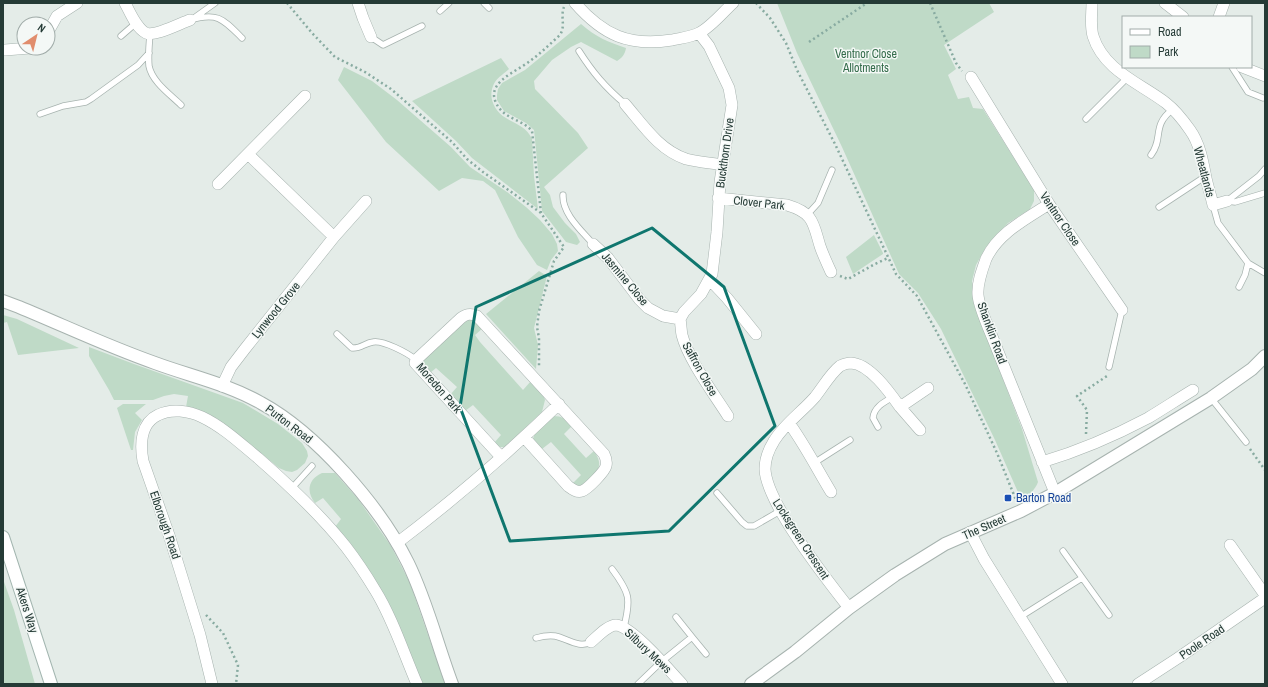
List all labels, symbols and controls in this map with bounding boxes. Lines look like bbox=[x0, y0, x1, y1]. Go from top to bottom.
north arrow bbox=[16, 16, 56, 56]
legend bbox=[1122, 16, 1252, 68]
text: N bbox=[35, 20, 48, 35]
text: Road bbox=[1158, 24, 1182, 40]
text: Park bbox=[1158, 44, 1178, 60]
park label: Ventnor Close Allotments bbox=[835, 46, 897, 76]
street label: Buckthorn Drive bbox=[712, 117, 738, 189]
street label: Wheatlands bbox=[1190, 145, 1218, 199]
street label: Ventnor Close bbox=[1036, 189, 1084, 249]
street label: Clover Park bbox=[733, 192, 785, 214]
street label: Jasmine Close bbox=[598, 249, 652, 309]
street label: Lynwood Grove bbox=[248, 278, 304, 342]
street label: Shanklin Road bbox=[973, 300, 1011, 366]
street label: Saffron Close bbox=[679, 339, 721, 399]
street label: Moredon Park bbox=[413, 359, 465, 417]
street label: Purton Road bbox=[262, 401, 316, 447]
street label: Elborough Road bbox=[146, 489, 184, 561]
place label: Barton Road bbox=[1016, 490, 1071, 506]
marker: Barton Road bbox=[1003, 493, 1013, 503]
street label: Locksgreen Crescent bbox=[769, 496, 833, 583]
street label: The Street bbox=[960, 510, 1008, 544]
street label: Akers Way bbox=[12, 584, 42, 635]
street label: Poole Road bbox=[1176, 621, 1228, 663]
street label: Silbury Mews bbox=[621, 625, 675, 677]

